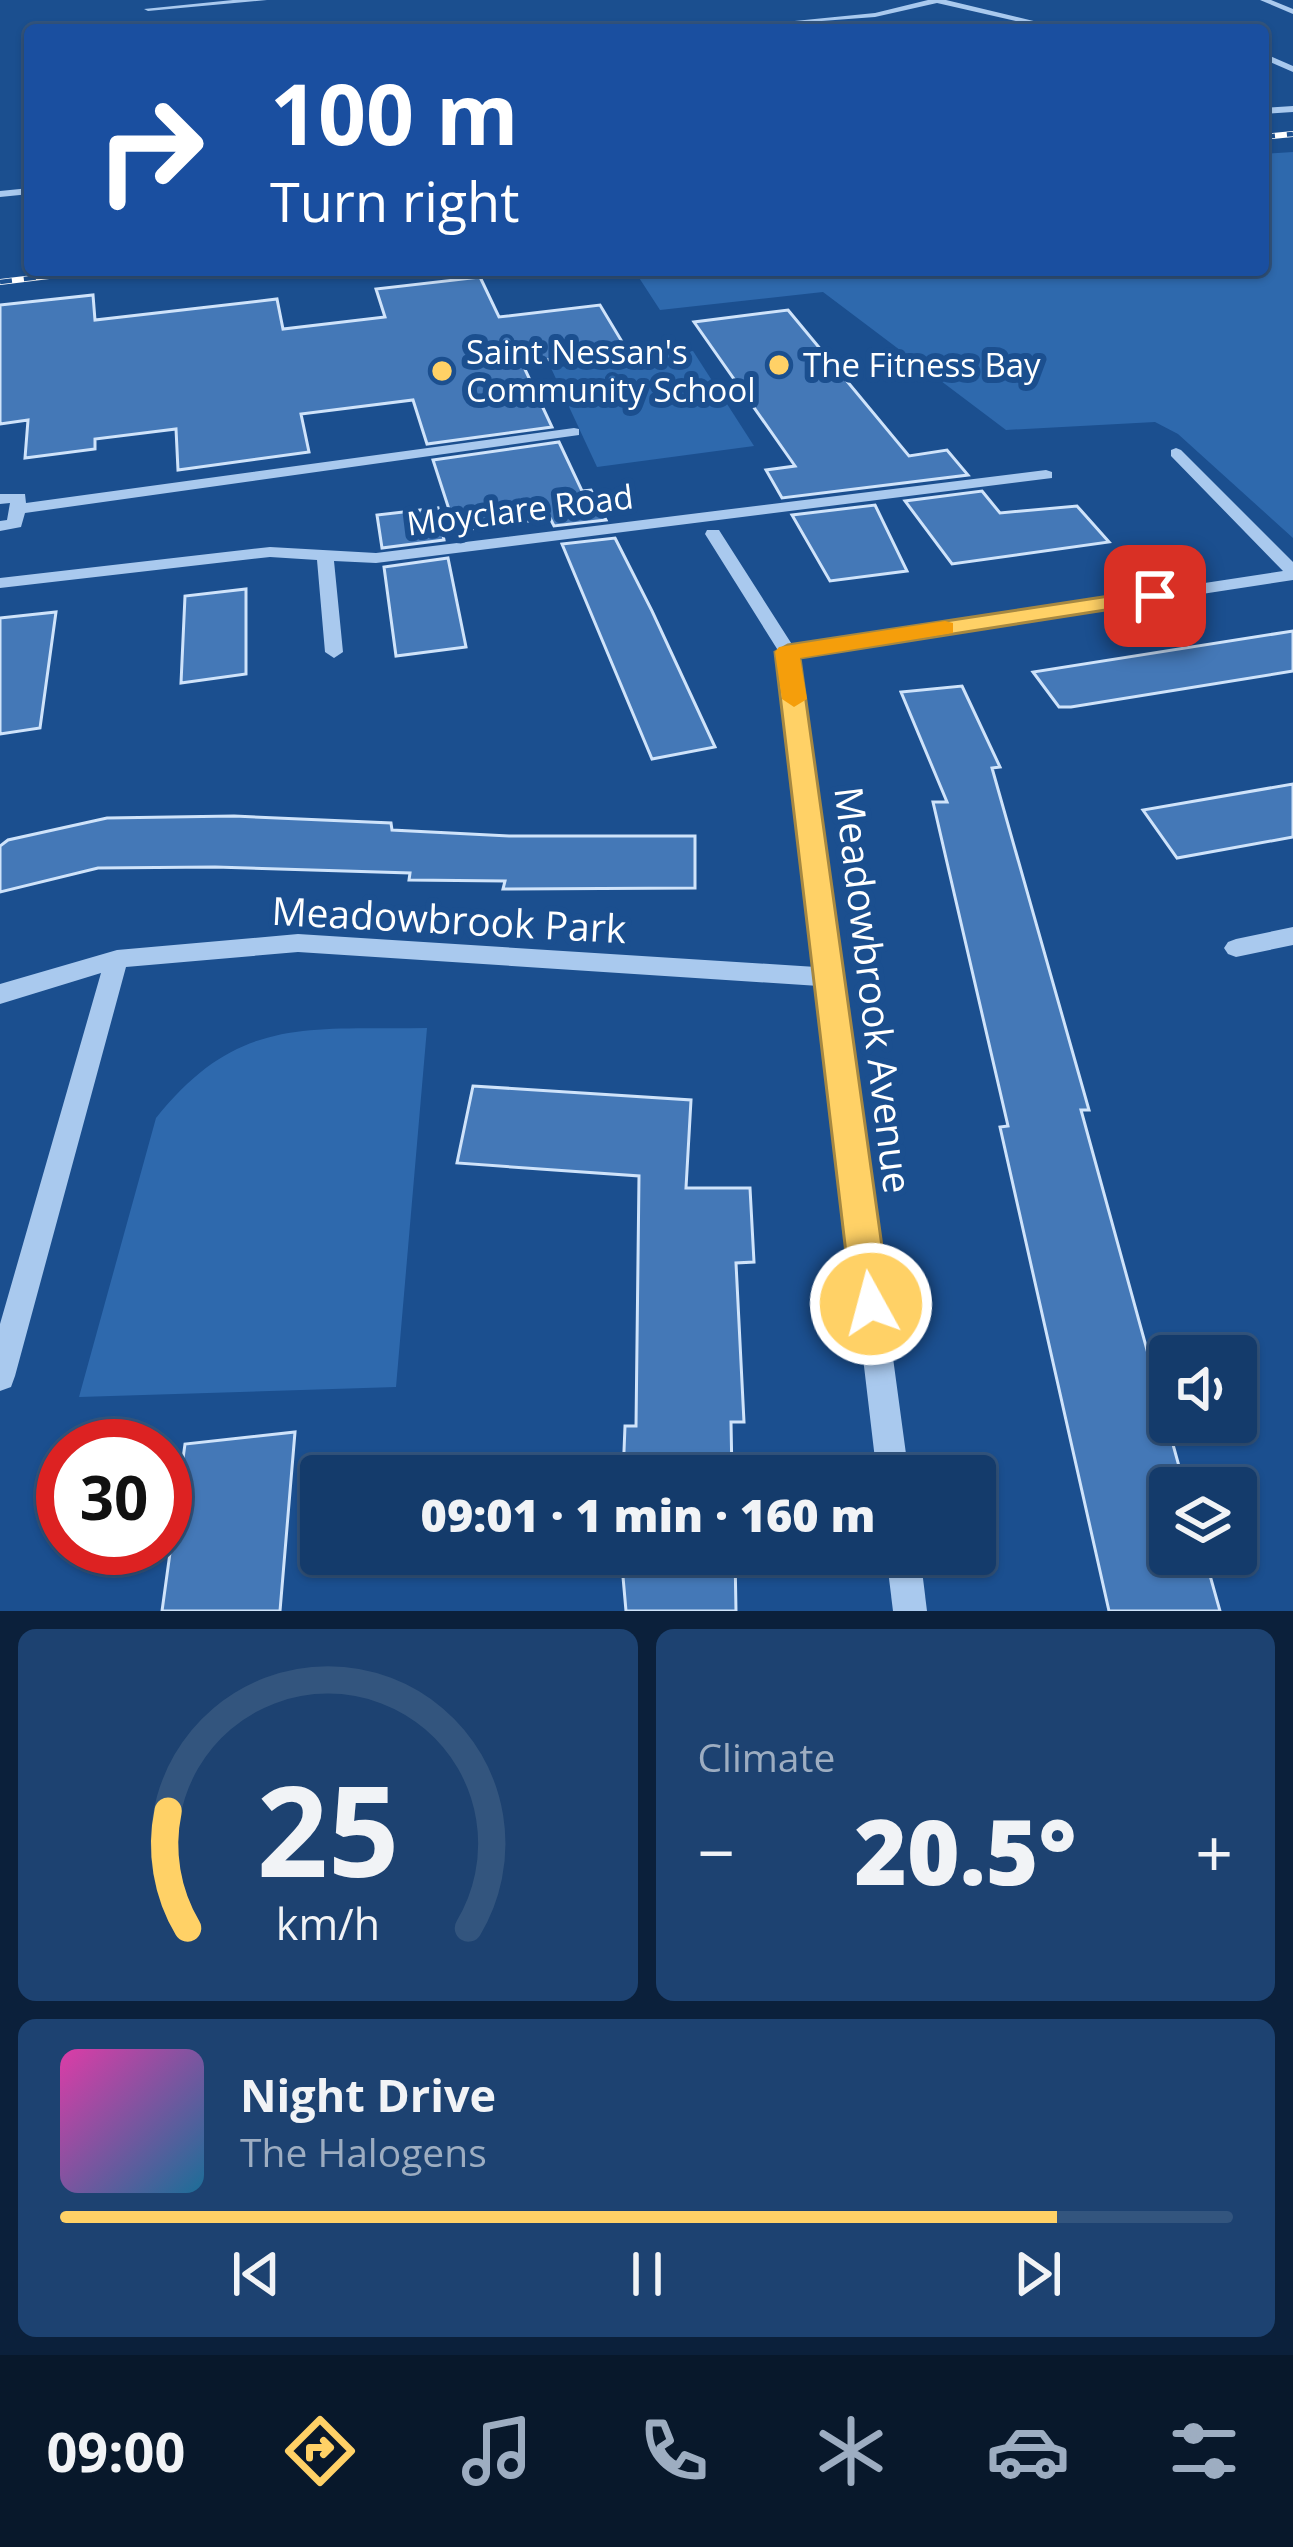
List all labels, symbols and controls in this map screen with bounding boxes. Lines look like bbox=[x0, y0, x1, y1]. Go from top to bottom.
text: 100 m bbox=[270, 55, 518, 170]
icon: right bbox=[72, 72, 228, 228]
text: Turn right bbox=[270, 164, 519, 238]
place label: Saint Nessan's Community School bbox=[466, 329, 756, 412]
place label: The Fitness Bay bbox=[803, 342, 1041, 387]
marker: The Fitness Bay bbox=[766, 352, 792, 378]
marker: Saint Nessan's Community School bbox=[429, 358, 455, 384]
street label: Moyclare Road bbox=[404, 473, 636, 546]
pin bbox=[1104, 545, 1206, 647]
icon: arrive bbox=[1122, 563, 1188, 629]
street label: Meadowbrook Avenue bbox=[823, 783, 926, 1196]
street label: Meadowbrook Park bbox=[270, 883, 628, 954]
position arrow bbox=[808, 1241, 934, 1367]
map controls bbox=[1149, 1335, 1257, 1575]
button: sound bbox=[1149, 1335, 1257, 1443]
speed limit sign: 30 bbox=[36, 1419, 192, 1575]
button: layers bbox=[1149, 1467, 1257, 1575]
text: 09:01 · 1 min · 160 m bbox=[421, 1484, 875, 1545]
text: Climate bbox=[698, 1730, 835, 1783]
text: 25 bbox=[256, 1744, 399, 1914]
text: 20.5° bbox=[854, 1789, 1076, 1911]
text: − bbox=[698, 1806, 735, 1896]
text: + bbox=[1195, 1806, 1233, 1896]
text: km/h bbox=[276, 1894, 380, 1953]
text: Night Drive bbox=[240, 2064, 496, 2125]
text: The Halogens bbox=[240, 2125, 487, 2178]
icon: previous bbox=[223, 2241, 289, 2307]
icon: pause bbox=[614, 2241, 680, 2307]
icon: next bbox=[1005, 2241, 1071, 2307]
icon: directions bbox=[278, 2409, 362, 2493]
icon: music bbox=[455, 2409, 539, 2493]
icon: phone bbox=[632, 2409, 716, 2493]
icon: climate bbox=[809, 2409, 893, 2493]
icon: car bbox=[986, 2409, 1070, 2493]
icon: filters bbox=[1162, 2409, 1246, 2493]
text: 09:00 bbox=[46, 2414, 185, 2488]

